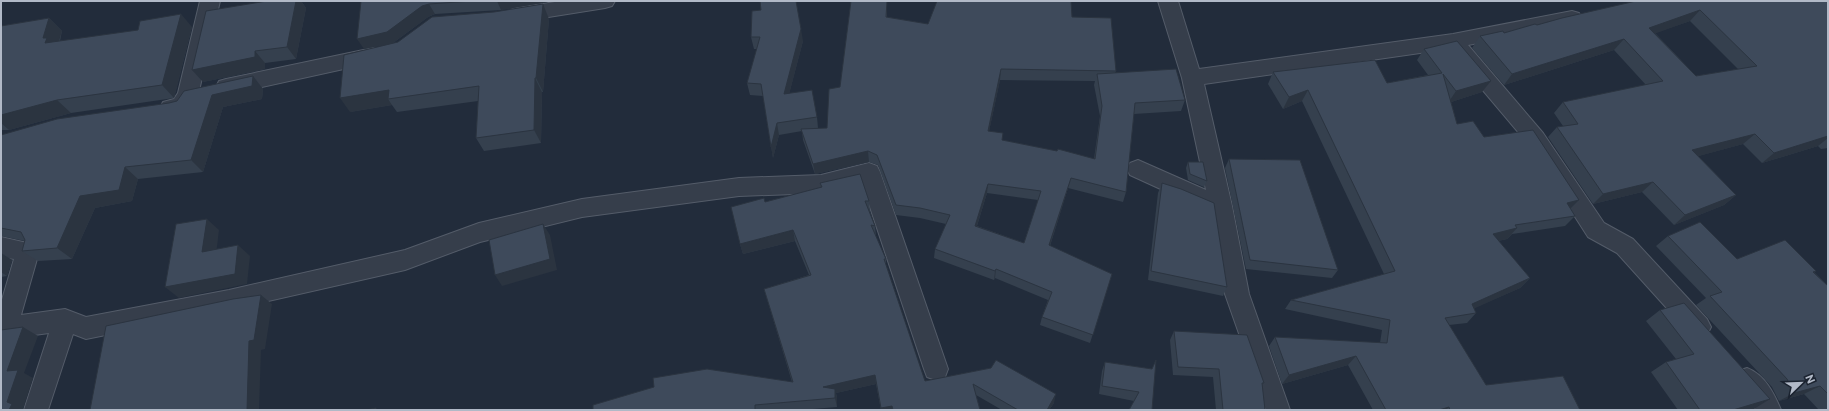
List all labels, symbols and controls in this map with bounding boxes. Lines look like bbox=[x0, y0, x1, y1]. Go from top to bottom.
north arrow bbox=[1781, 363, 1821, 403]
text: N bbox=[1803, 373, 1818, 385]

